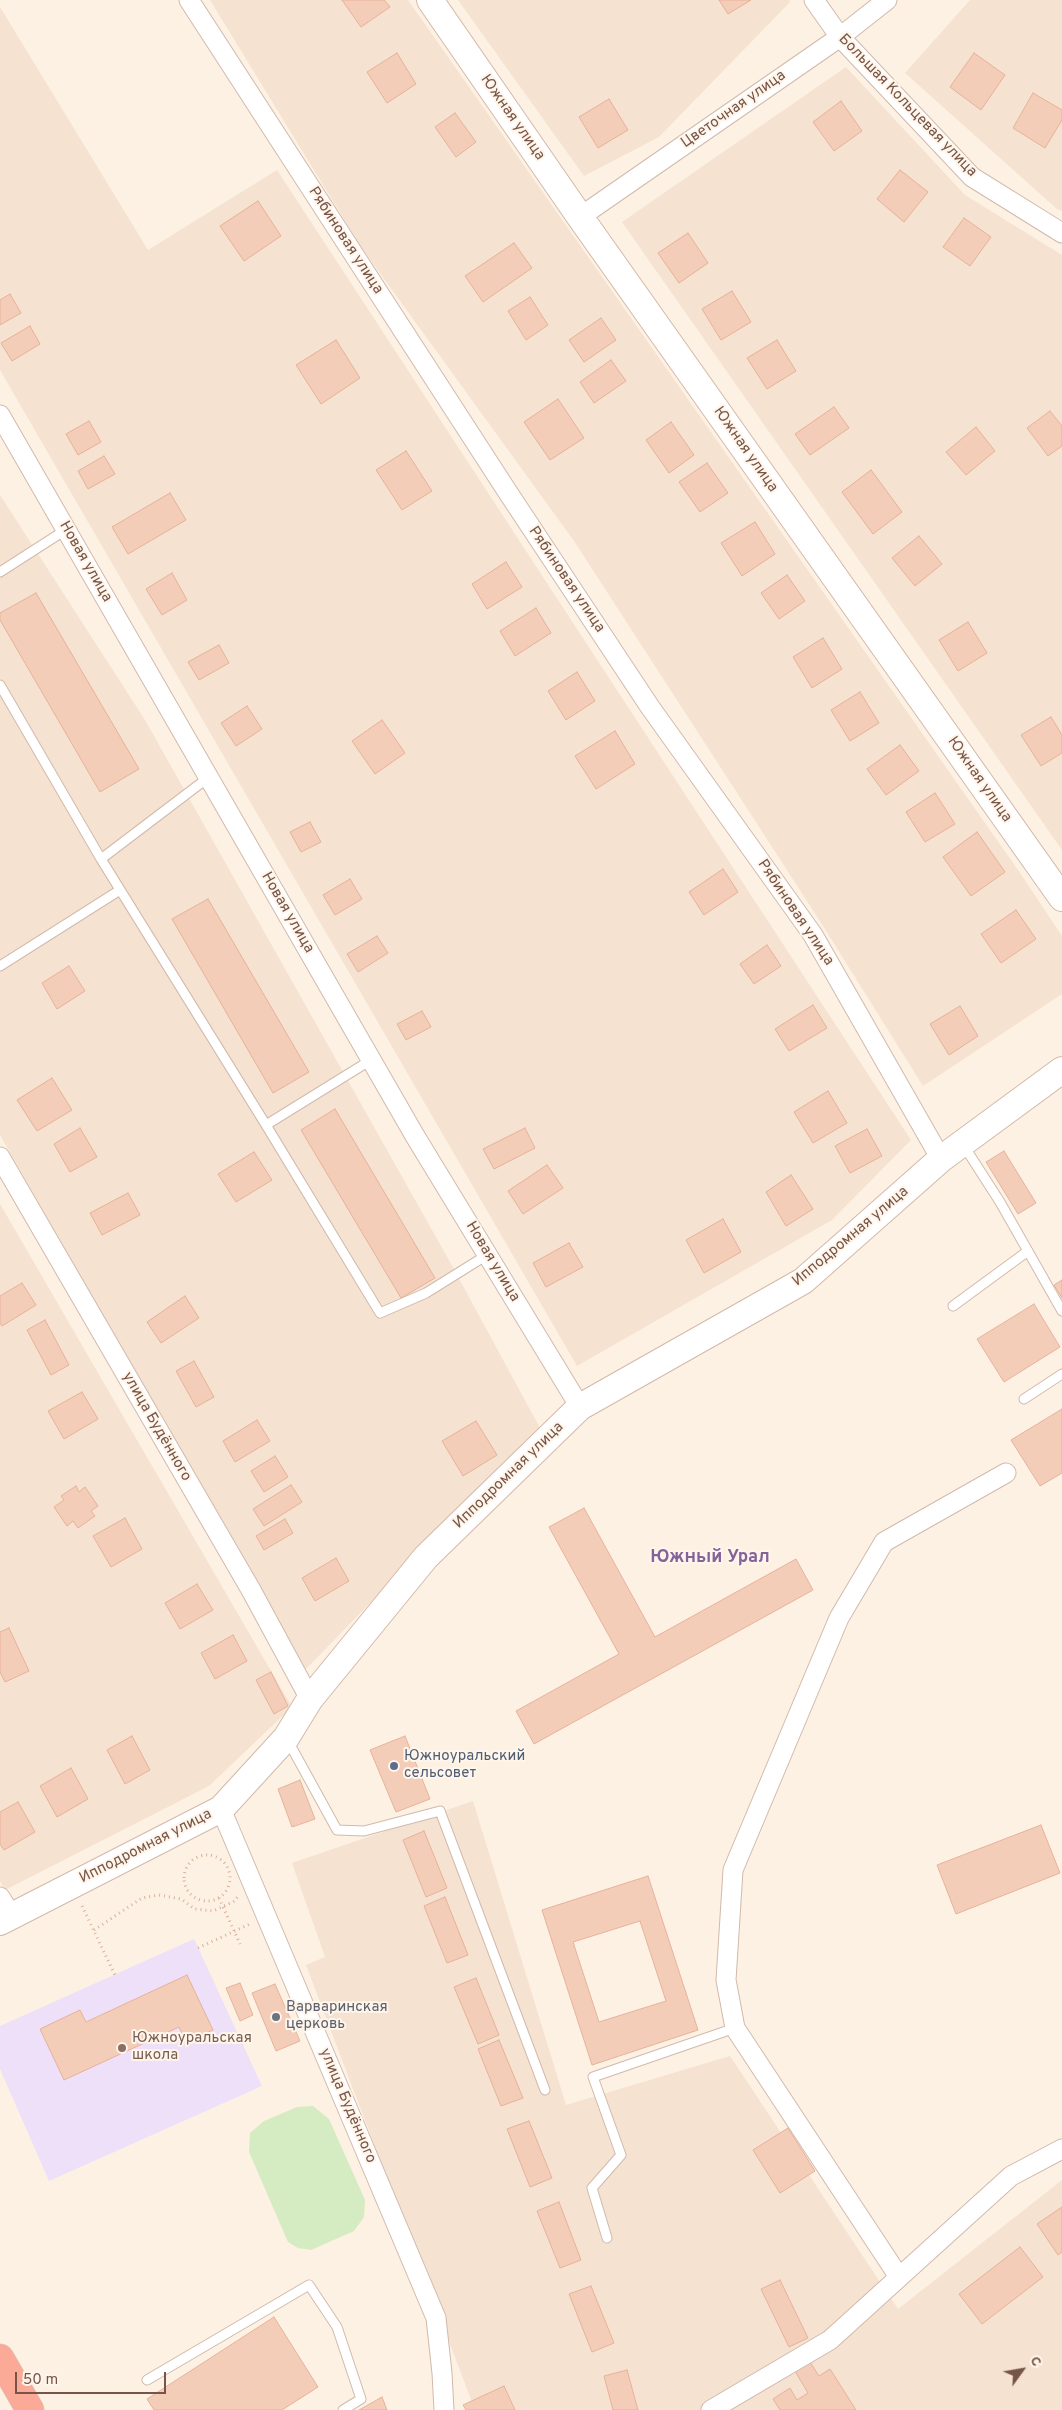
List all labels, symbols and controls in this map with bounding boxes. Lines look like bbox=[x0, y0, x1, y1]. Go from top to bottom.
street label: Большая Кольцевая улица bbox=[834, 31, 980, 181]
street label: Цветочная улица bbox=[678, 67, 790, 153]
street label: Южная улица bbox=[476, 72, 548, 164]
street label: Рябиновая улица bbox=[304, 184, 386, 298]
street label: Южная улица bbox=[709, 404, 781, 496]
street label: Новая улица bbox=[55, 518, 115, 606]
street label: Рябиновая улица bbox=[524, 524, 608, 636]
street label: Южная улица bbox=[943, 734, 1015, 826]
street label: Рябиновая улица bbox=[753, 857, 837, 969]
street label: Новая улица bbox=[257, 869, 317, 957]
street label: Ипподромная улица bbox=[789, 1183, 913, 1291]
street label: Новая улица bbox=[461, 1219, 523, 1305]
street label: улица Будённого bbox=[117, 1369, 195, 1485]
street label: Ипподромная улица bbox=[450, 1419, 568, 1533]
district label: Южный Урал bbox=[650, 1547, 770, 1569]
place label: Южноуральский сельсовет bbox=[404, 1748, 525, 1783]
marker: Южноуральский сельсовет bbox=[388, 1760, 400, 1772]
street label: Ипподромная улица bbox=[77, 1806, 215, 1888]
place label: Варваринская церковь bbox=[286, 1999, 388, 2034]
marker: Варваринская церковь bbox=[270, 2011, 282, 2023]
place label: Южноуральская школа bbox=[132, 2030, 252, 2065]
marker: Южноуральская школа bbox=[116, 2042, 128, 2054]
street label: улица Будённого bbox=[315, 2046, 379, 2166]
north arrow bbox=[997, 2345, 1047, 2395]
text: С bbox=[1026, 2353, 1045, 2370]
scale bar bbox=[18, 2362, 169, 2394]
text: 50 m bbox=[23, 2371, 58, 2390]

